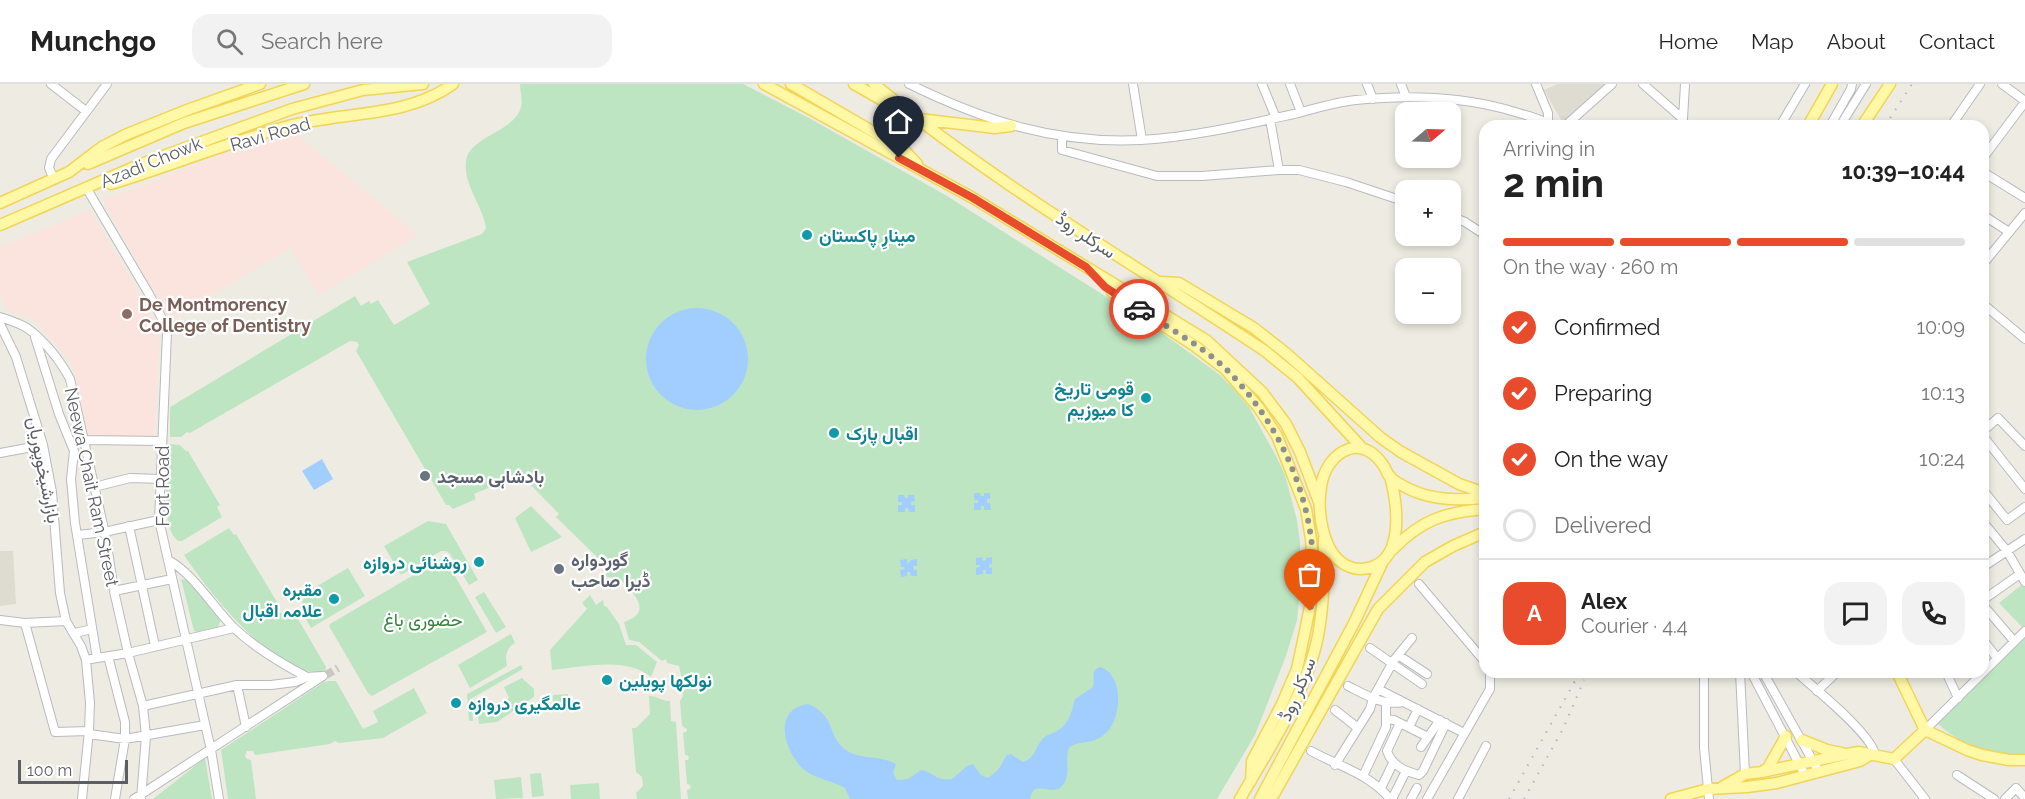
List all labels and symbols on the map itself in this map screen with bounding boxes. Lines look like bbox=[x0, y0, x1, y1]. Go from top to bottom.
pin bbox=[873, 96, 924, 158]
north arrow bbox=[1395, 102, 1461, 168]
street label: Ravi Road bbox=[227, 113, 313, 155]
street label: Azadi Chowk bbox=[97, 132, 205, 192]
street label: سرکلر روڈ bbox=[1052, 207, 1120, 263]
place label: مینارِ پاکستان bbox=[819, 225, 916, 250]
marker: مینارِ پاکستان bbox=[800, 228, 814, 242]
courier bbox=[1109, 279, 1169, 339]
place label: De Montmorency College of Dentistry bbox=[139, 294, 311, 336]
marker: De Montmorency College of Dentistry bbox=[120, 307, 134, 321]
place label: قومی تاریخ کا میوزیم bbox=[1054, 378, 1134, 422]
street label: Neewa Chait Ram Street bbox=[61, 385, 123, 589]
marker: قومی تاریخ کا میوزیم bbox=[1139, 391, 1153, 405]
street label: بازارشیخوپوریاں bbox=[21, 415, 65, 525]
place label: اقبال پارک bbox=[846, 423, 918, 446]
marker: اقبال پارک bbox=[827, 426, 841, 440]
street label: Fort Road bbox=[152, 446, 173, 526]
place label: بادشاہی مسجد bbox=[437, 466, 544, 489]
marker: بادشاہی مسجد bbox=[418, 469, 432, 483]
place label: گوردوارہ ڈیرا صاحب bbox=[571, 549, 651, 592]
pin bbox=[1284, 549, 1335, 611]
place label: روشنائی دروازہ bbox=[363, 552, 467, 574]
marker: روشنائی دروازہ bbox=[472, 555, 486, 569]
marker: گوردوارہ ڈیرا صاحب bbox=[552, 562, 566, 576]
place label: مقبرہ علامہ اقبال bbox=[242, 579, 322, 622]
marker: مقبرہ علامہ اقبال bbox=[327, 592, 341, 606]
park label: حضوری باغ bbox=[383, 609, 463, 632]
street label: سرکلر روڈ bbox=[1274, 654, 1321, 724]
place label: نولکھا پویلین bbox=[619, 670, 712, 693]
marker: نولکھا پویلین bbox=[600, 673, 614, 687]
place label: عالمگیری دروازہ bbox=[468, 693, 581, 715]
marker: عالمگیری دروازہ bbox=[449, 696, 463, 710]
scale bar bbox=[18, 757, 128, 784]

